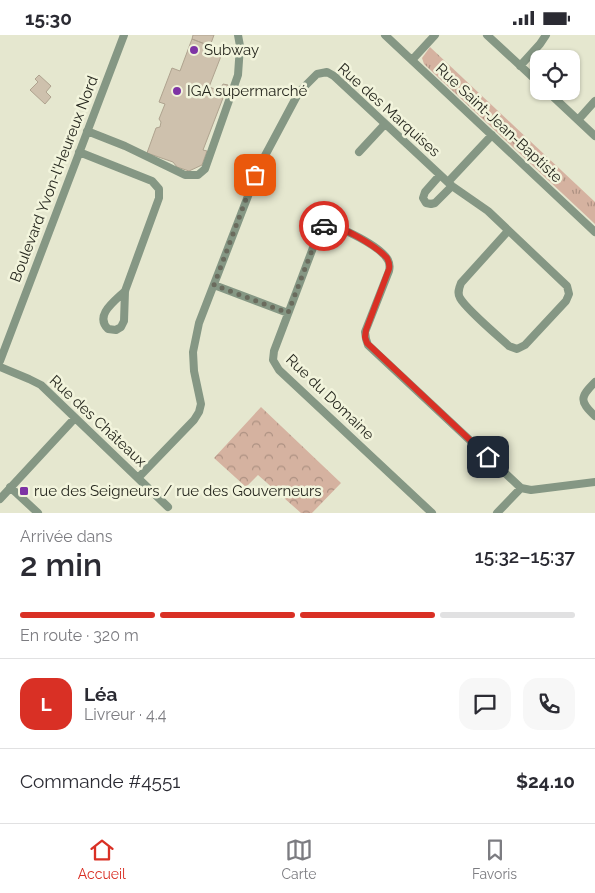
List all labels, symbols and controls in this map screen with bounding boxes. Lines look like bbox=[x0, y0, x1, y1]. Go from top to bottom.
text: 15:30 bbox=[25, 7, 72, 29]
place label: Subway bbox=[204, 41, 259, 59]
marker: Subway bbox=[188, 44, 200, 56]
map controls bbox=[530, 50, 580, 100]
button: locate bbox=[530, 50, 580, 100]
street label: Rue des Marquises bbox=[334, 59, 444, 161]
street label: Rue Saint-Jean-Baptiste bbox=[432, 60, 566, 187]
street label: Boulevard Yvon-l'Heureux Nord bbox=[6, 73, 102, 285]
place label: IGA supermarché bbox=[187, 82, 307, 100]
marker: IGA supermarché bbox=[171, 85, 183, 97]
pin bbox=[234, 154, 276, 196]
icon: bag bbox=[241, 161, 269, 189]
courier bbox=[299, 201, 349, 251]
icon: car bbox=[310, 212, 338, 240]
street label: Rue du Domaine bbox=[282, 350, 378, 444]
street label: Rue des Châteaux bbox=[46, 371, 151, 471]
pin bbox=[467, 436, 509, 478]
icon: home bbox=[474, 443, 502, 471]
place label: rue des Seigneurs / rue des Gouverneurs bbox=[34, 482, 322, 500]
marker: rue des Seigneurs / rue des Gouverneurs bbox=[18, 485, 30, 497]
text: Arrivée dans bbox=[20, 527, 112, 546]
text: 15:32–15:37 bbox=[475, 545, 575, 567]
text: 2 min bbox=[20, 546, 102, 583]
text: En route · 320 m bbox=[20, 626, 139, 645]
button: chat bbox=[459, 678, 511, 730]
button: phone bbox=[523, 678, 575, 730]
text: Léa bbox=[84, 683, 117, 705]
text: L bbox=[40, 693, 52, 715]
text: Livreur · 4.4 bbox=[84, 705, 167, 724]
text: Commande #4551 bbox=[20, 770, 180, 792]
text: $24.10 bbox=[516, 770, 575, 792]
tab: Accueil bbox=[78, 836, 126, 882]
tab: Carte bbox=[281, 836, 316, 882]
tab: Favoris bbox=[472, 836, 517, 882]

